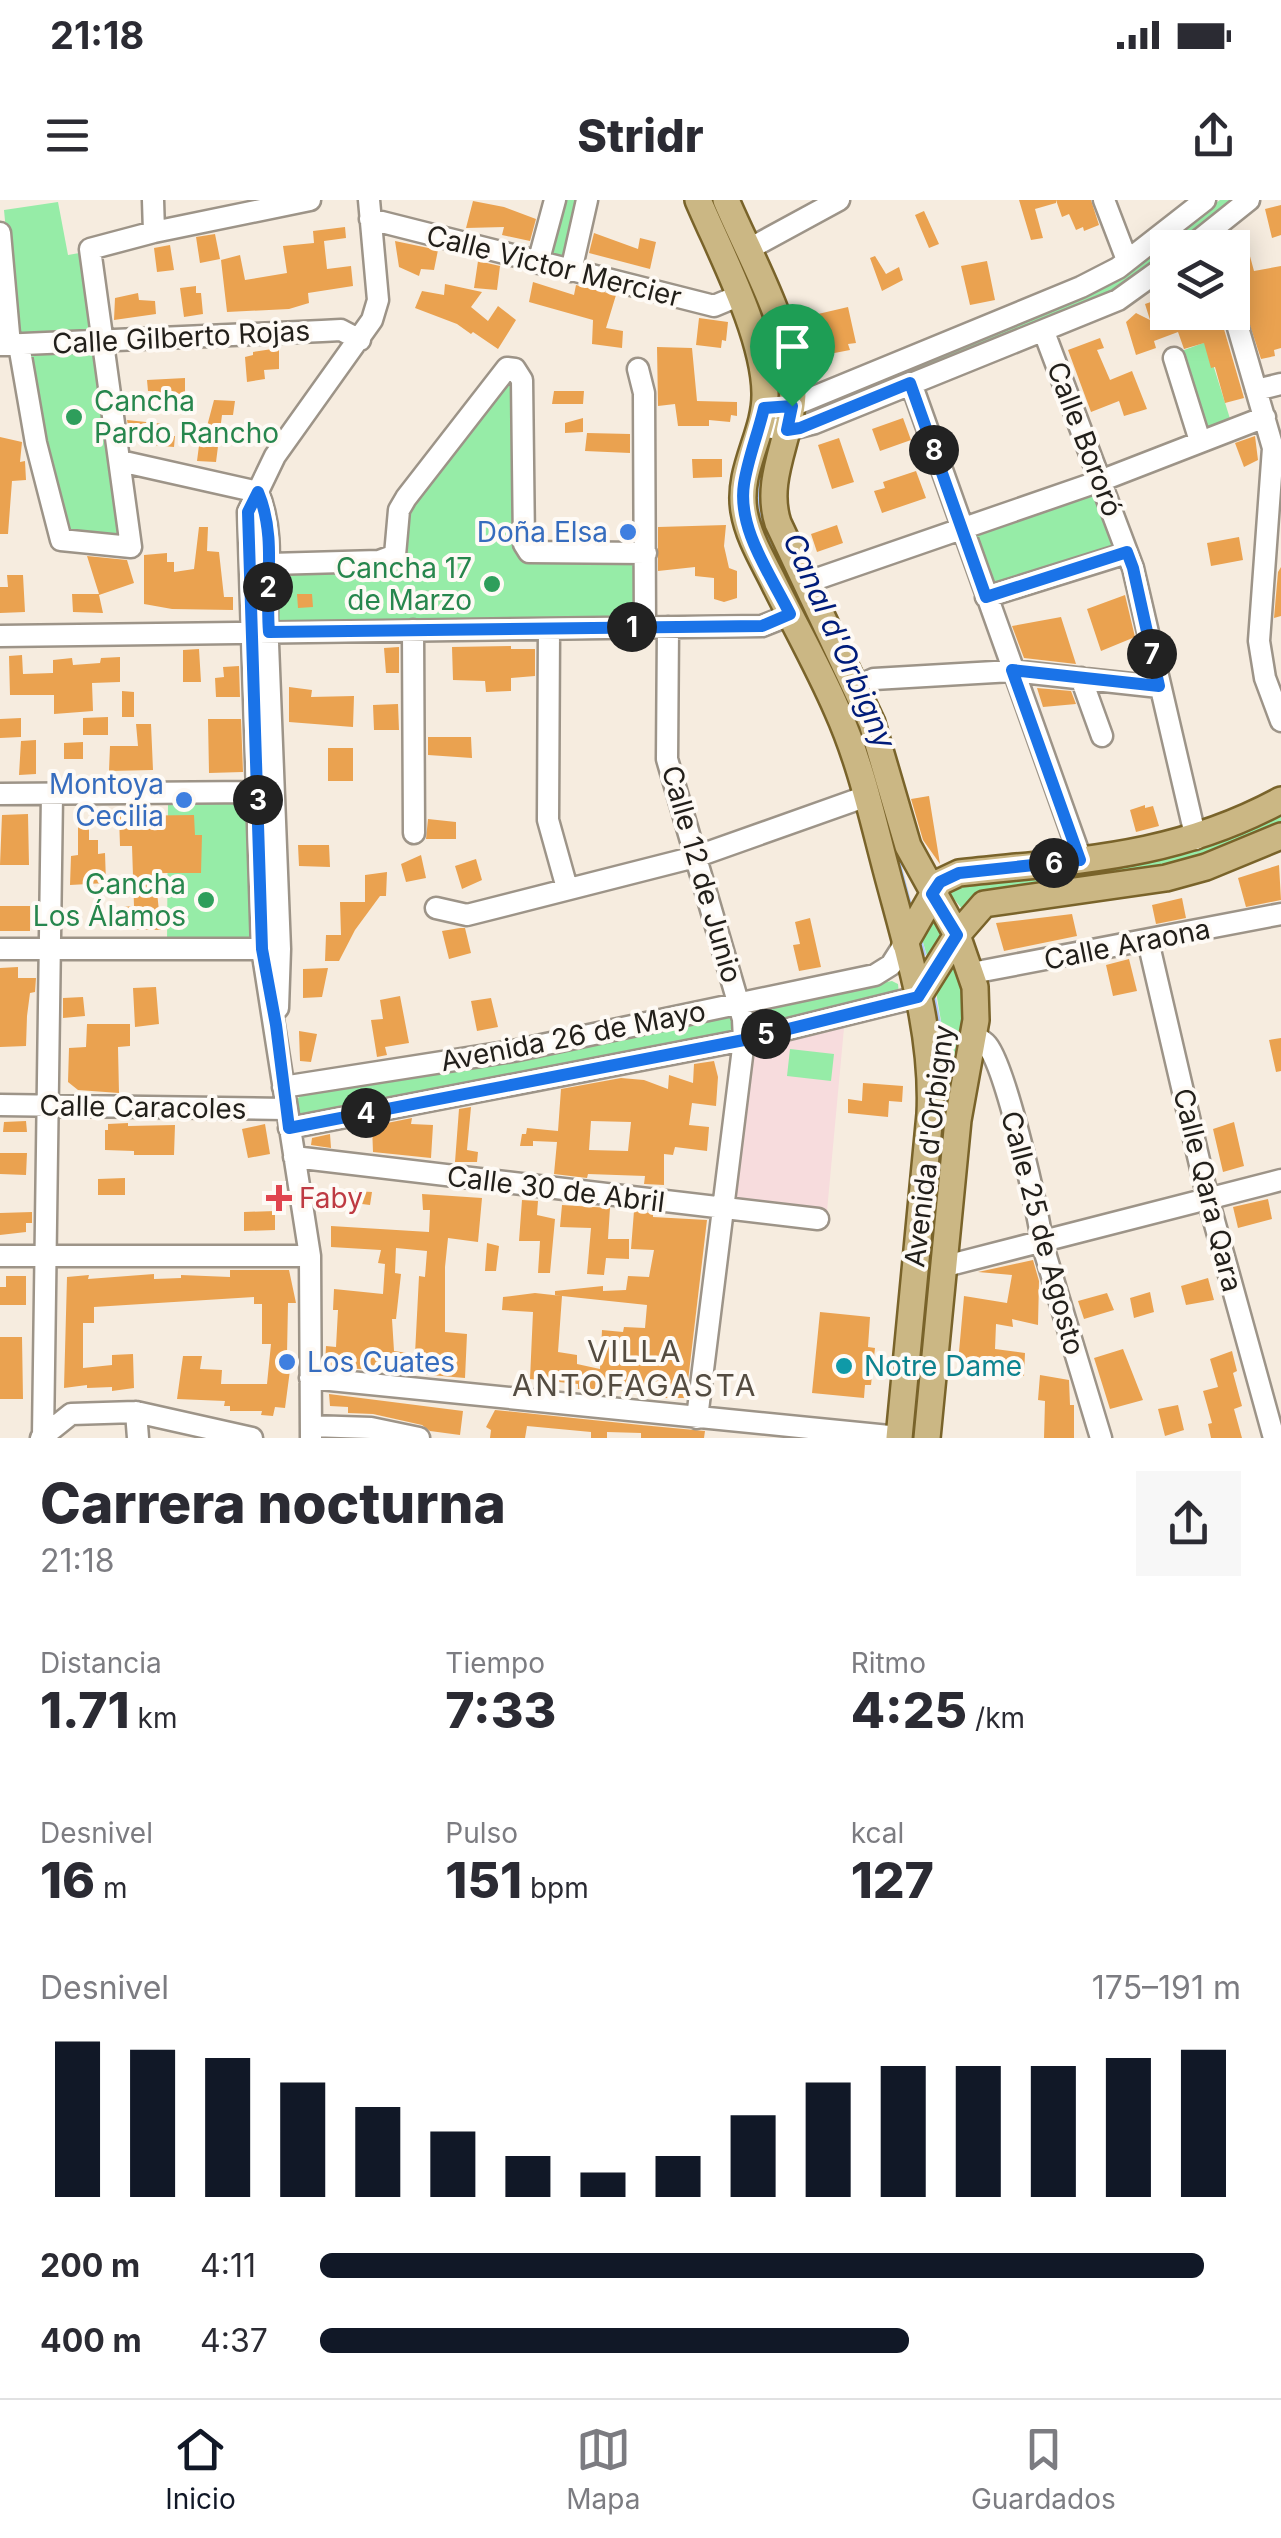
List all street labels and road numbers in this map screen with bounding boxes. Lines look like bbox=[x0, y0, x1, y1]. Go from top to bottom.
street label: Calle Victor Mercier bbox=[423, 218, 685, 314]
street label: Calle Gilberto Rojas bbox=[51, 313, 311, 361]
street label: Calle Bororó bbox=[1040, 357, 1130, 521]
street label: Calle 12 de Junio bbox=[655, 762, 749, 986]
street label: Calle Araona bbox=[1041, 911, 1213, 977]
street label: Avenida 26 de Mayo bbox=[438, 994, 708, 1078]
street label: Avenida d'Orbigny bbox=[897, 1023, 961, 1269]
street label: Calle Qara Qara bbox=[1166, 1085, 1250, 1295]
street label: Calle Caracoles bbox=[39, 1088, 247, 1126]
street label: Calle 25 de Agosto bbox=[994, 1107, 1092, 1359]
street label: Calle 30 de Abril bbox=[445, 1159, 667, 1219]

